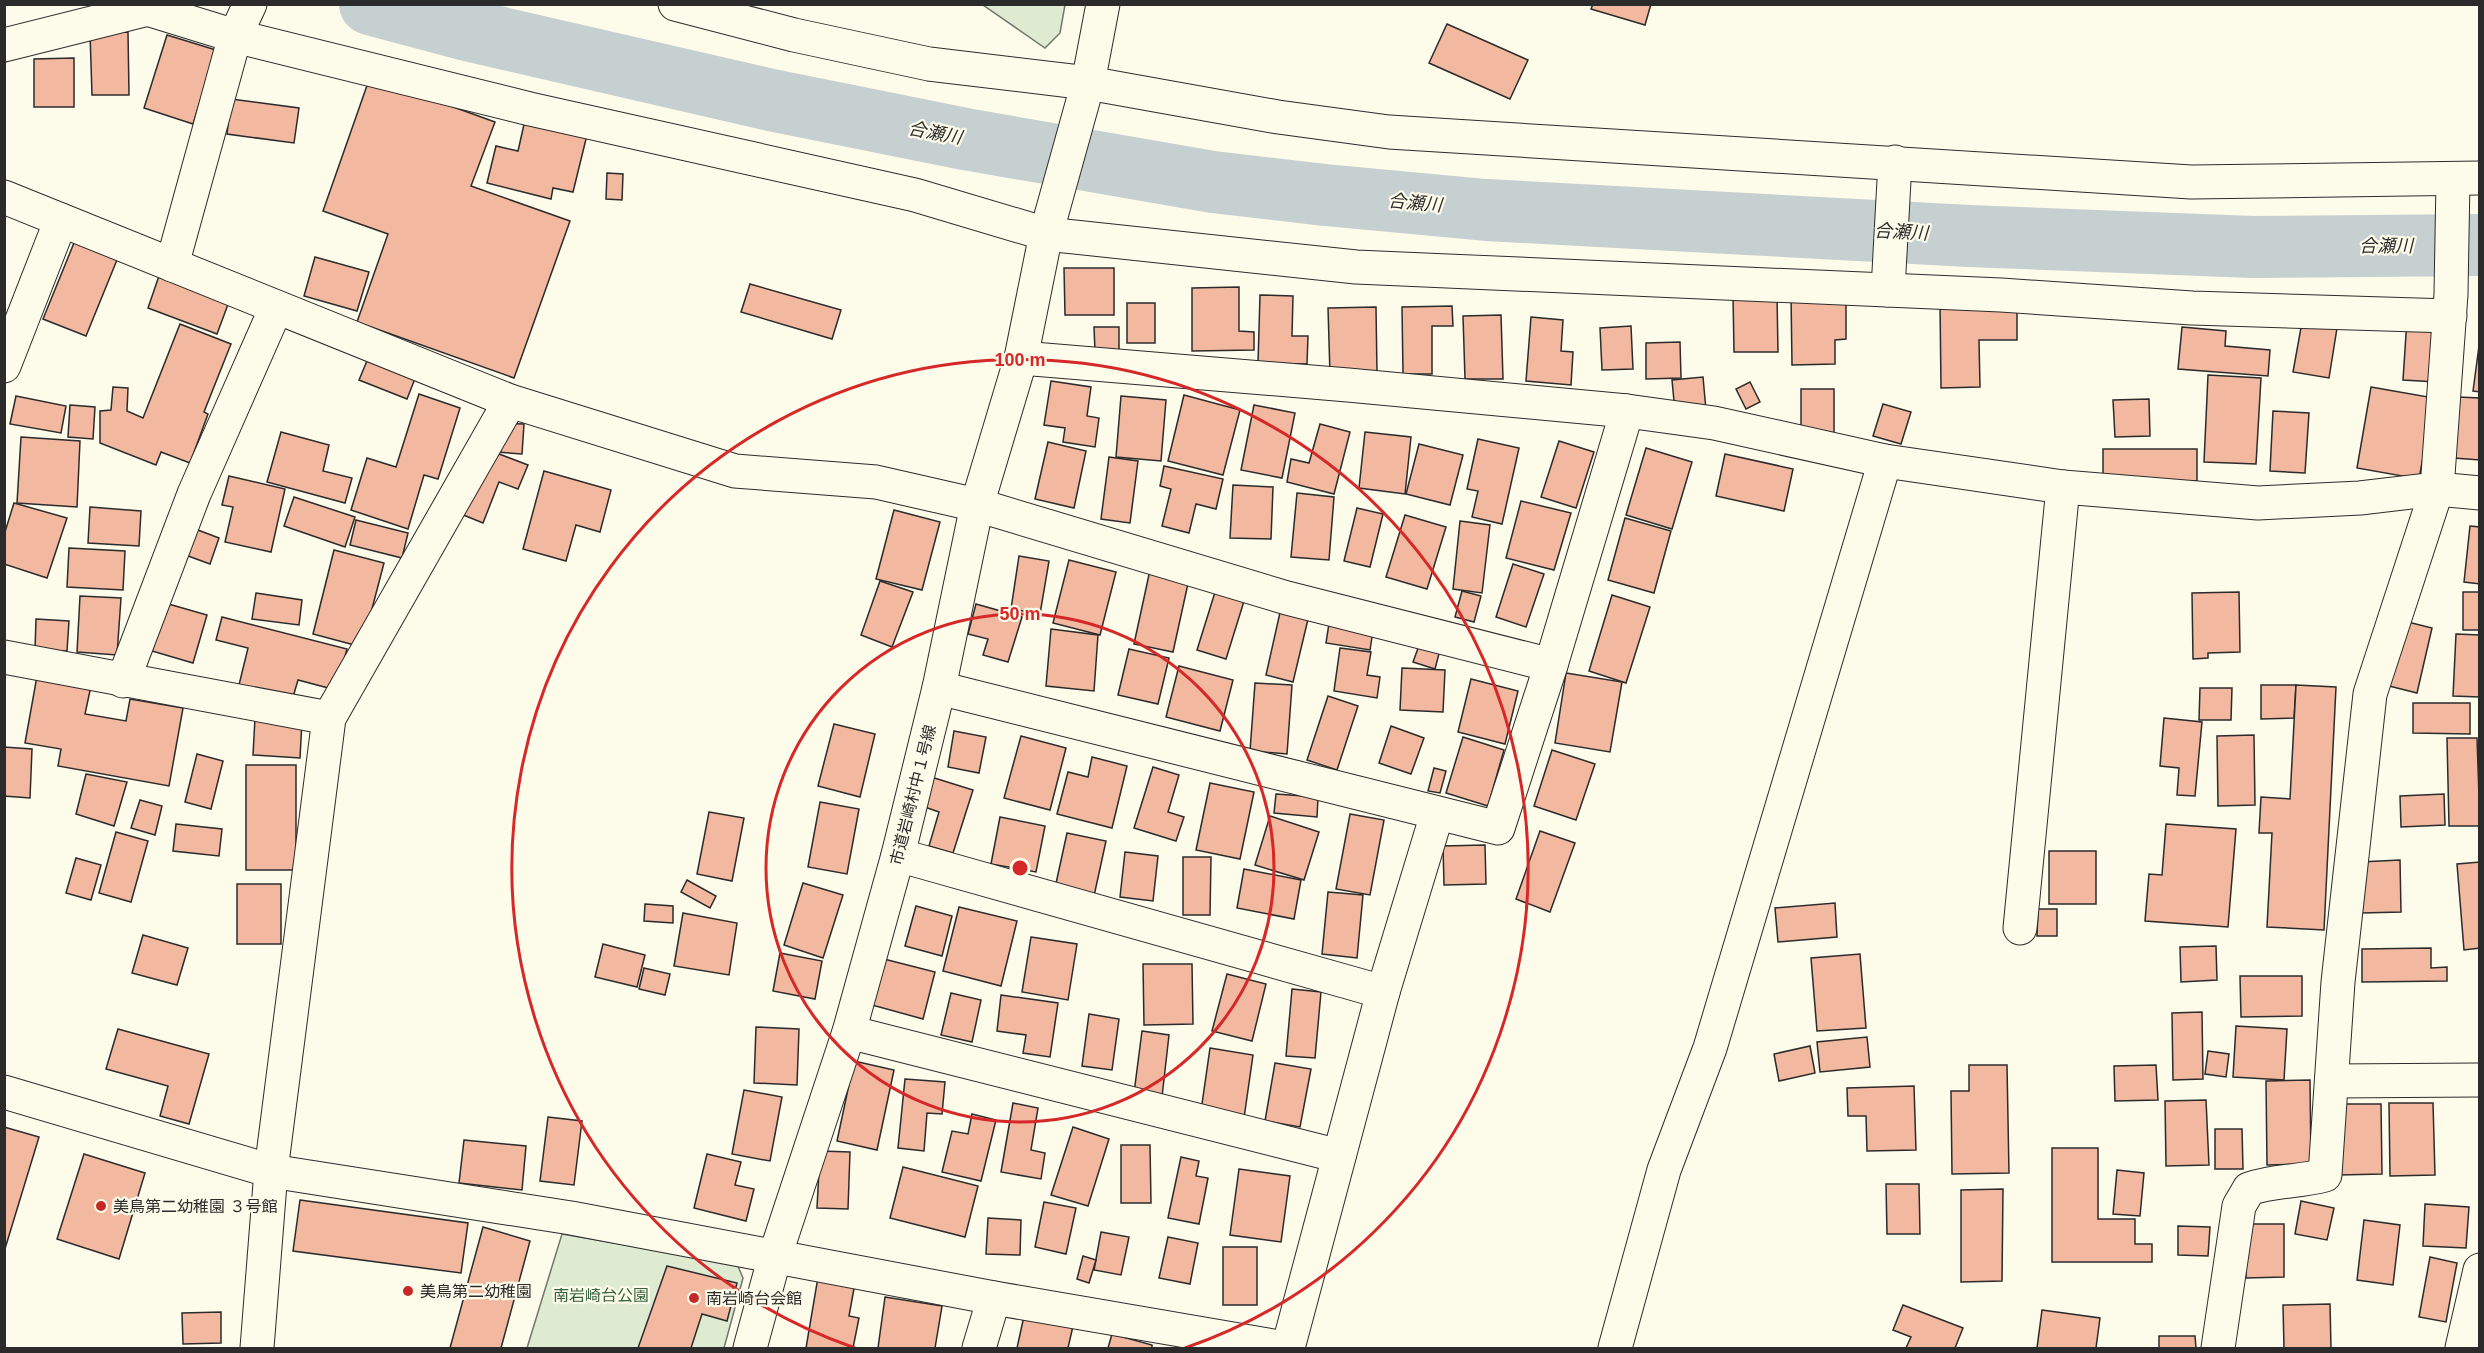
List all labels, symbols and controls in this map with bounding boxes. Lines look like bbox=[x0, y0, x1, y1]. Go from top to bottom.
water label: 合瀬川 bbox=[907, 118, 965, 148]
water label: 合瀬川 bbox=[1387, 191, 1445, 215]
water label: 合瀬川 bbox=[1874, 221, 1930, 244]
water label: 合瀬川 bbox=[2359, 236, 2415, 256]
text: 100 m bbox=[994, 350, 1046, 370]
text: 50 m bbox=[999, 604, 1041, 624]
street label: 市道岩崎村中１号線 bbox=[887, 723, 939, 867]
centre of rings bbox=[1010, 858, 1030, 878]
place label: 美鳥第二幼稚園 ３号館 bbox=[113, 1198, 277, 1215]
marker: 美鳥第二幼稚園 ３号館 bbox=[94, 1199, 108, 1213]
place label: 美鳥第二幼稚園 bbox=[420, 1283, 532, 1300]
marker: 美鳥第二幼稚園 bbox=[401, 1284, 415, 1298]
park label: 南岩崎台公園 bbox=[553, 1287, 649, 1304]
place label: 南岩崎台会館 bbox=[706, 1290, 802, 1307]
marker: 南岩崎台会館 bbox=[687, 1291, 701, 1305]

